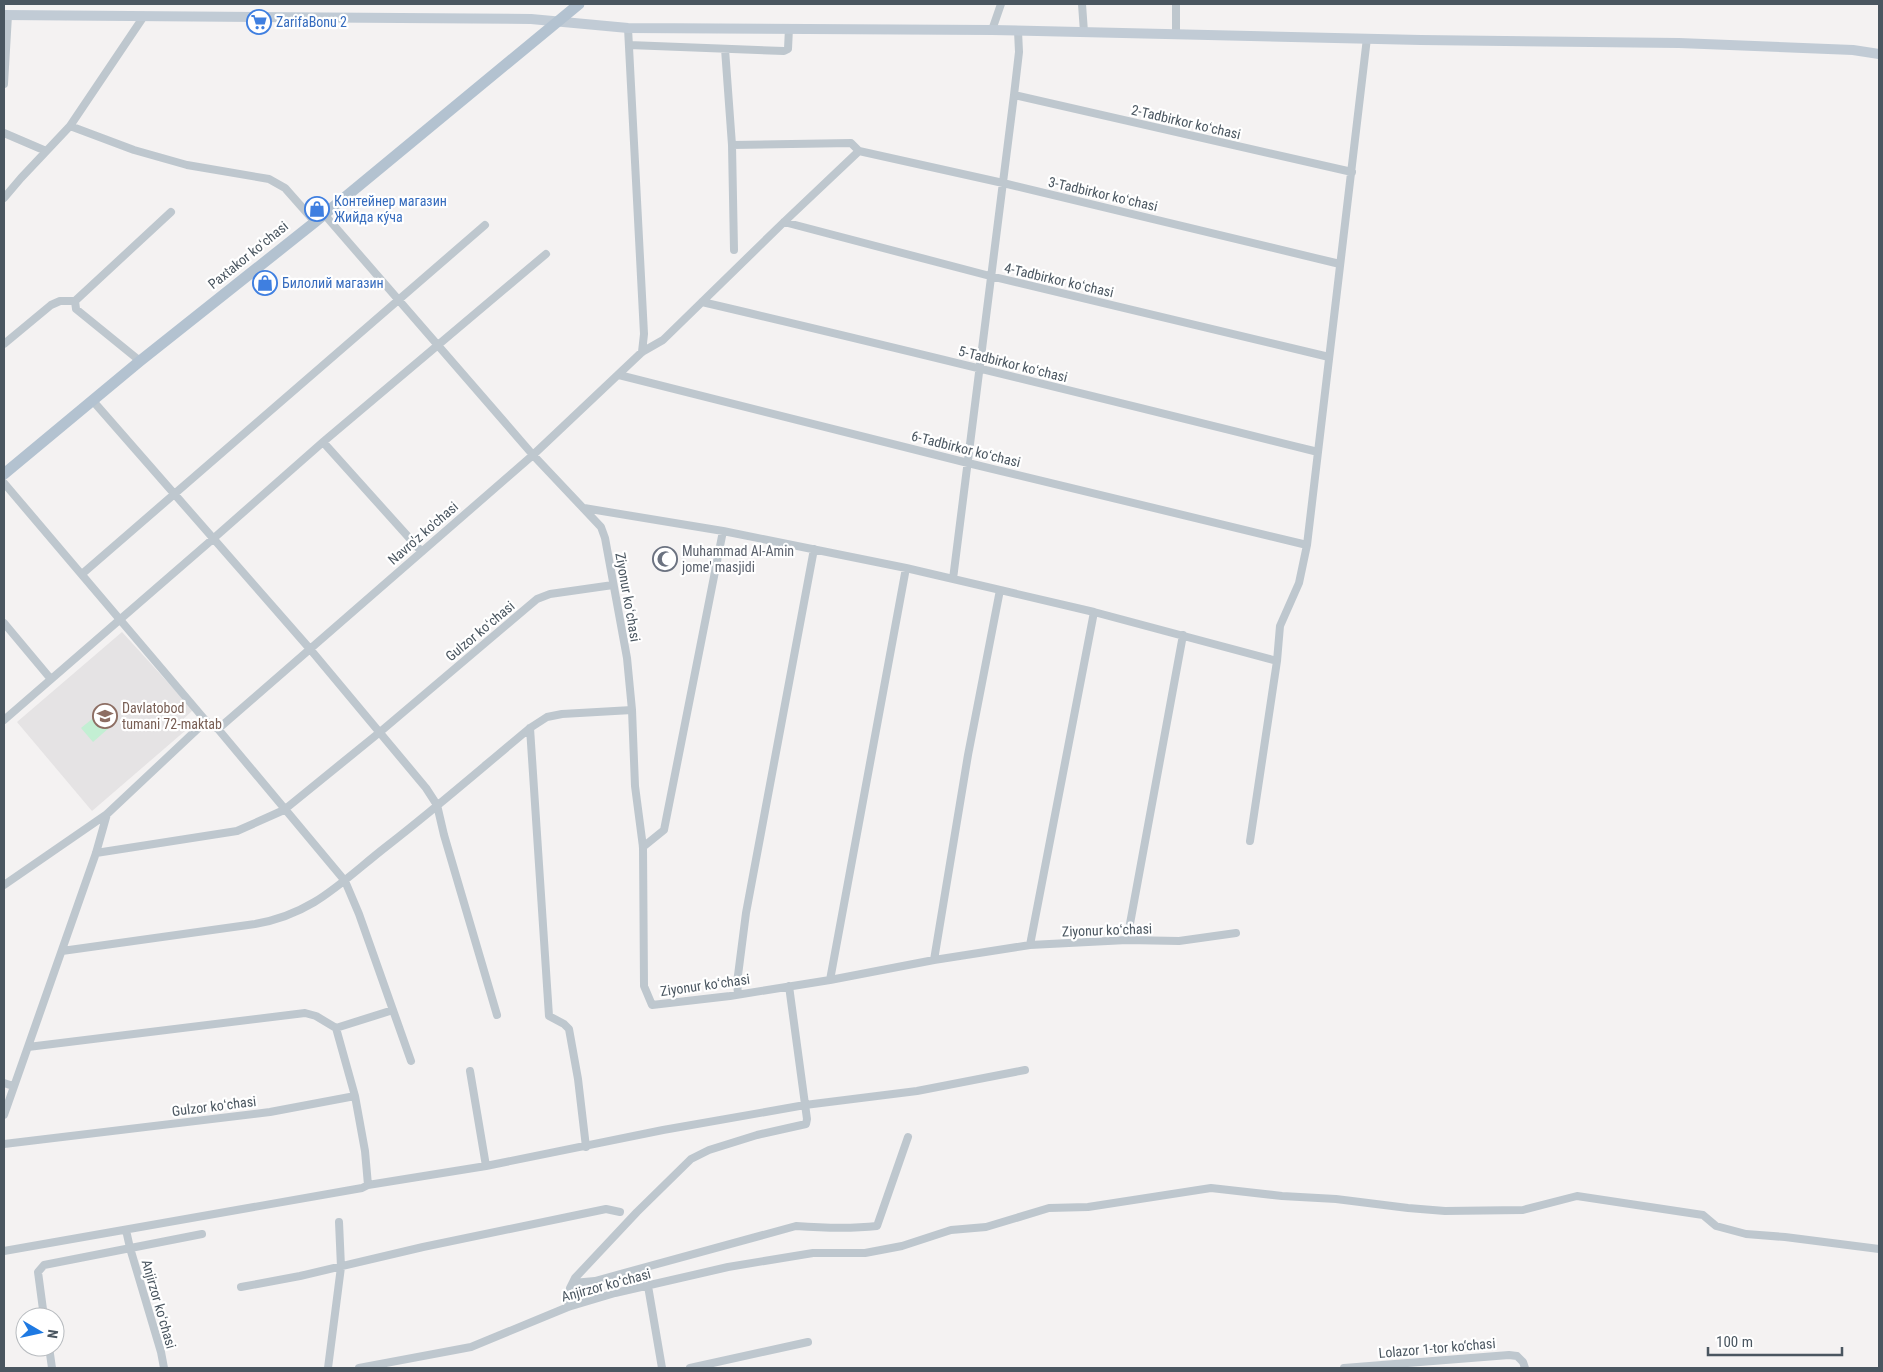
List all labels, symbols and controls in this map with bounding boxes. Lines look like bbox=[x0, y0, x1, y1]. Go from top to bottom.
supermarket icon: ZarifaBonu 2 bbox=[246, 9, 272, 35]
place label: ZarifaBonu 2 bbox=[276, 14, 347, 30]
street label: 2-Tadbirkor koʻchasi bbox=[1130, 102, 1242, 142]
street label: 3-Tadbirkor koʻchasi bbox=[1047, 174, 1159, 214]
place label: Контейнер магазин Жийда ку́ча bbox=[334, 193, 447, 225]
shop icon: Контейнер магазин Жийда ку́ча bbox=[304, 196, 330, 222]
street label: Paxtakor koʻchasi bbox=[205, 218, 291, 292]
street label: 4-Tadbirkor koʻchasi bbox=[1003, 260, 1115, 300]
shop icon: Билолий магазин bbox=[252, 270, 278, 296]
place label: Билолий магазин bbox=[282, 275, 384, 291]
street label: 5-Tadbirkor koʻchasi bbox=[957, 343, 1069, 385]
street label: 6-Tadbirkor koʻchasi bbox=[910, 428, 1022, 470]
street label: Navro'z ko'chasi bbox=[385, 498, 461, 568]
place label: Muhammad Al-Amin jome' masjidi bbox=[681, 543, 794, 575]
mosque icon: Muhammad Al-Amin jome' masjidi bbox=[652, 546, 678, 572]
street label: Ziyonur koʻchasi bbox=[612, 551, 644, 643]
street label: Gulzor koʻchasi bbox=[442, 598, 518, 664]
place label: Davlatobod tumani 72-maktab bbox=[122, 700, 222, 732]
school or university icon: Davlatobod tumani 72-maktab bbox=[92, 703, 118, 729]
street label: Ziyonur koʻchasi bbox=[1062, 920, 1152, 940]
street label: Ziyonur koʻchasi bbox=[659, 971, 751, 999]
street label: Gulzor koʻchasi bbox=[171, 1093, 257, 1119]
street label: Anjirzor koʻchasi bbox=[139, 1258, 179, 1350]
street label: Anjirzor koʻchasi bbox=[559, 1265, 653, 1305]
north arrow bbox=[15, 1307, 65, 1357]
scale bar bbox=[1708, 1324, 1842, 1356]
text: N bbox=[44, 1329, 61, 1340]
text: 100 m bbox=[1716, 1333, 1753, 1351]
street label: Lolazor 1-tor ko‘chasi bbox=[1378, 1335, 1496, 1361]

